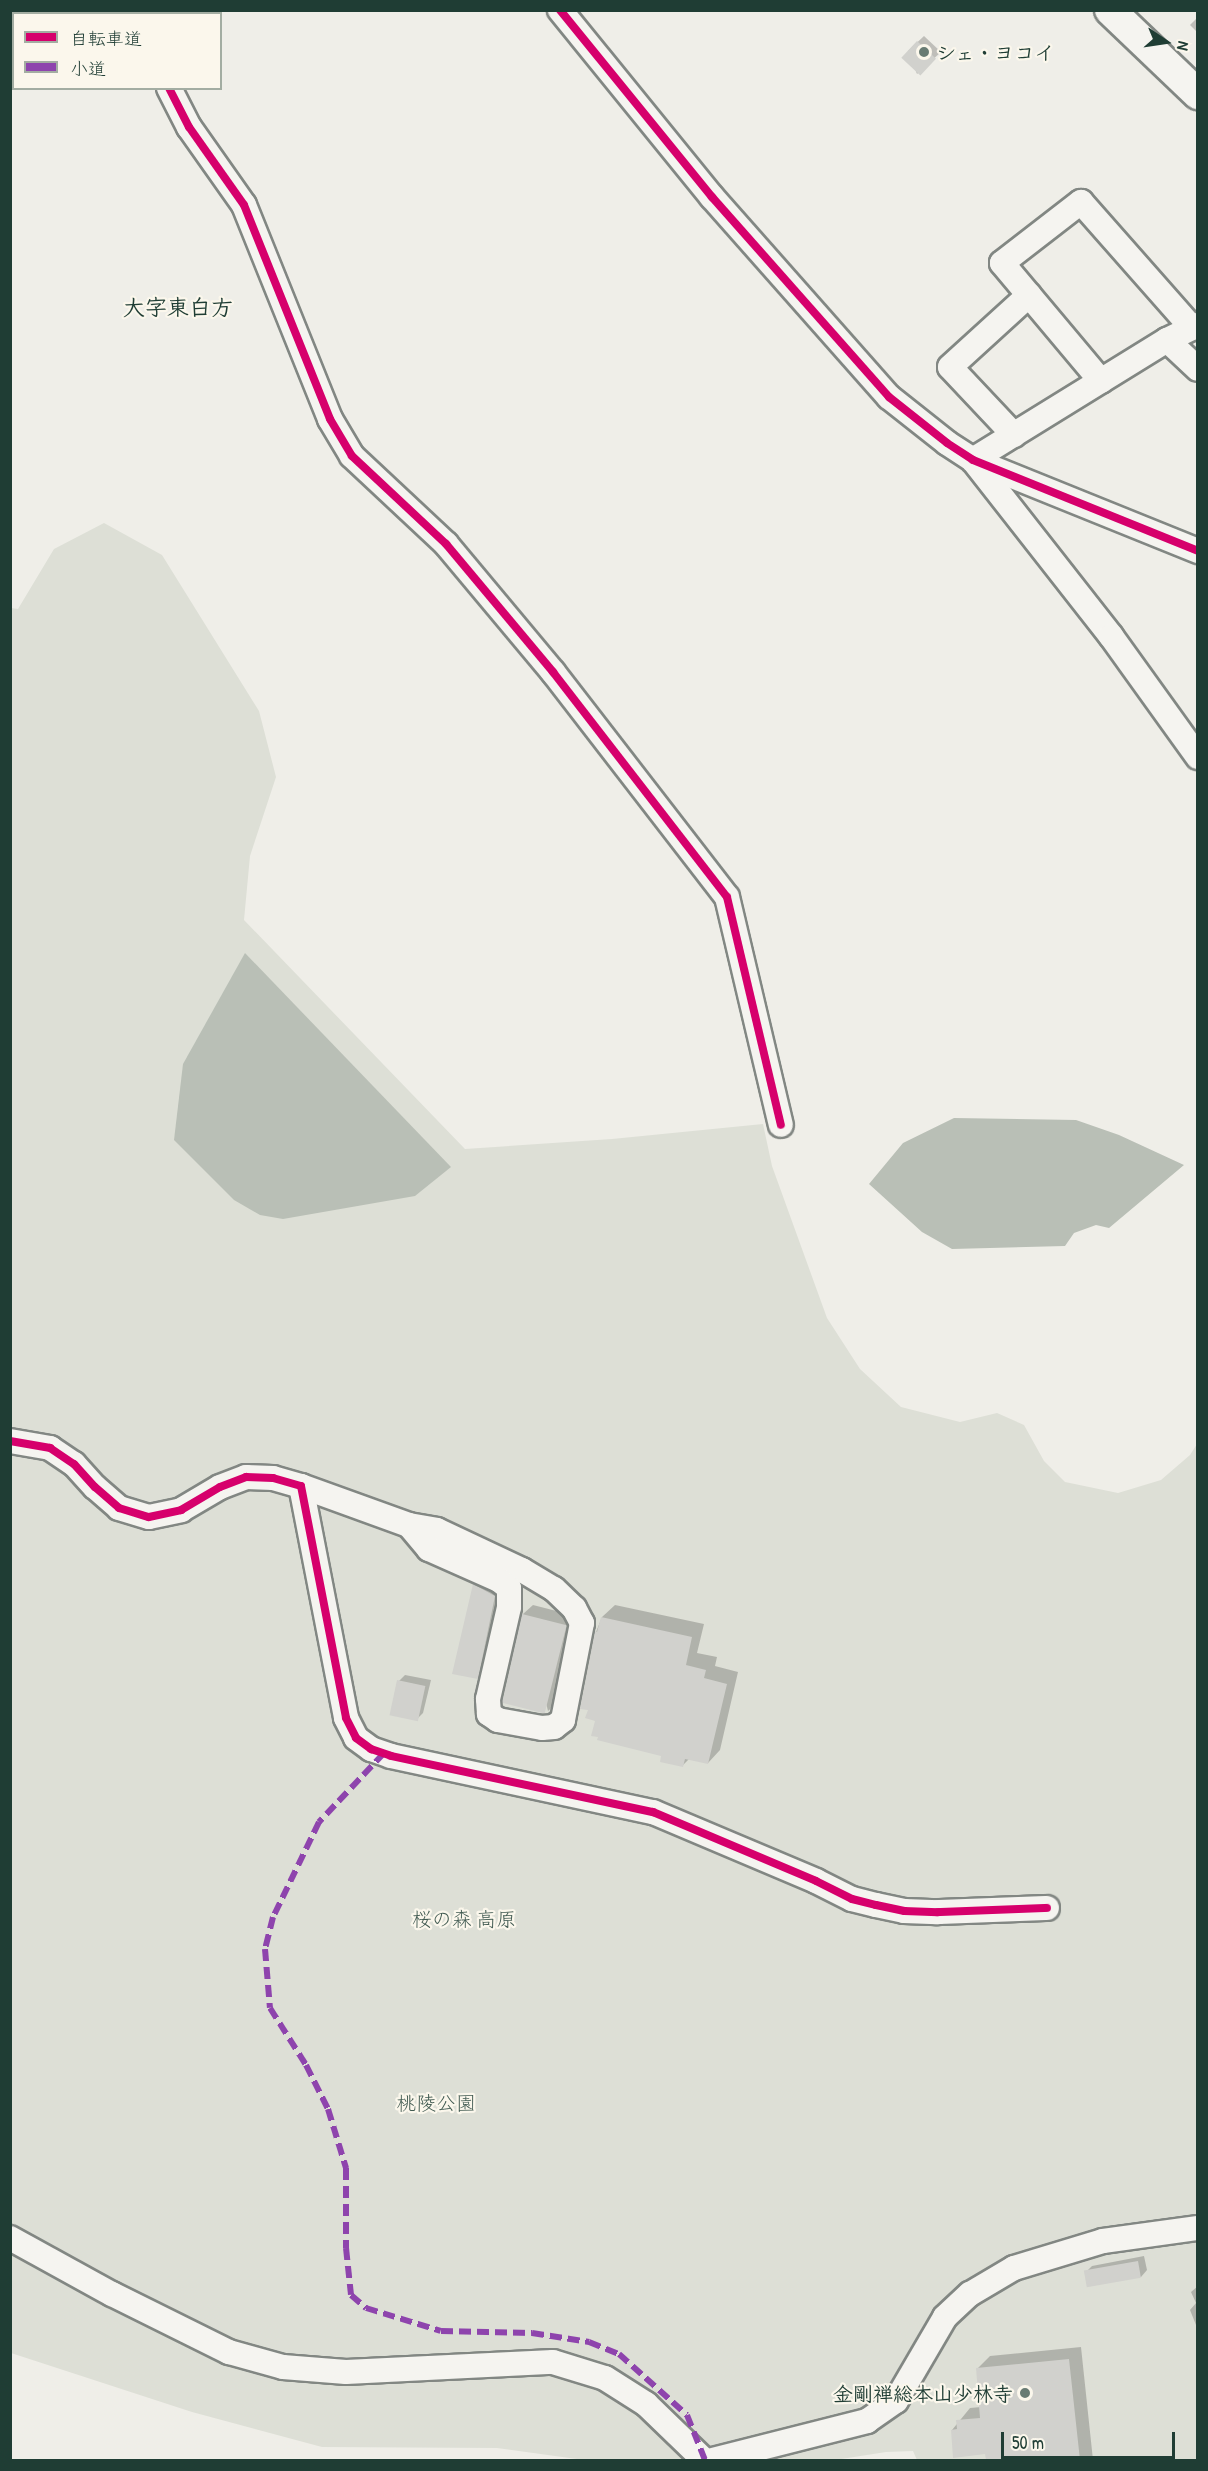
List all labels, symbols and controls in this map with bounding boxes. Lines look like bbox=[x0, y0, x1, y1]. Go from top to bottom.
legend bbox=[12, 12, 222, 90]
north arrow bbox=[1136, 12, 1196, 72]
text: 自転車道 bbox=[70, 26, 142, 51]
text: N bbox=[1172, 39, 1195, 53]
place label: シェ・ヨコイ bbox=[936, 40, 1056, 64]
marker: シェ・ヨコイ bbox=[917, 45, 931, 59]
text: 小道 bbox=[70, 56, 106, 81]
district label: 大字東白方 bbox=[123, 295, 233, 321]
park label: 桜の森 高原 bbox=[412, 1906, 516, 1930]
park label: 桃陵公園 bbox=[396, 2090, 476, 2114]
place label: 金剛禅総本山少林寺 bbox=[833, 2381, 1013, 2405]
marker: 金剛禅総本山少林寺 bbox=[1018, 2386, 1032, 2400]
scale bar bbox=[1004, 2420, 1178, 2458]
text: 50 m bbox=[1012, 2430, 1044, 2455]

